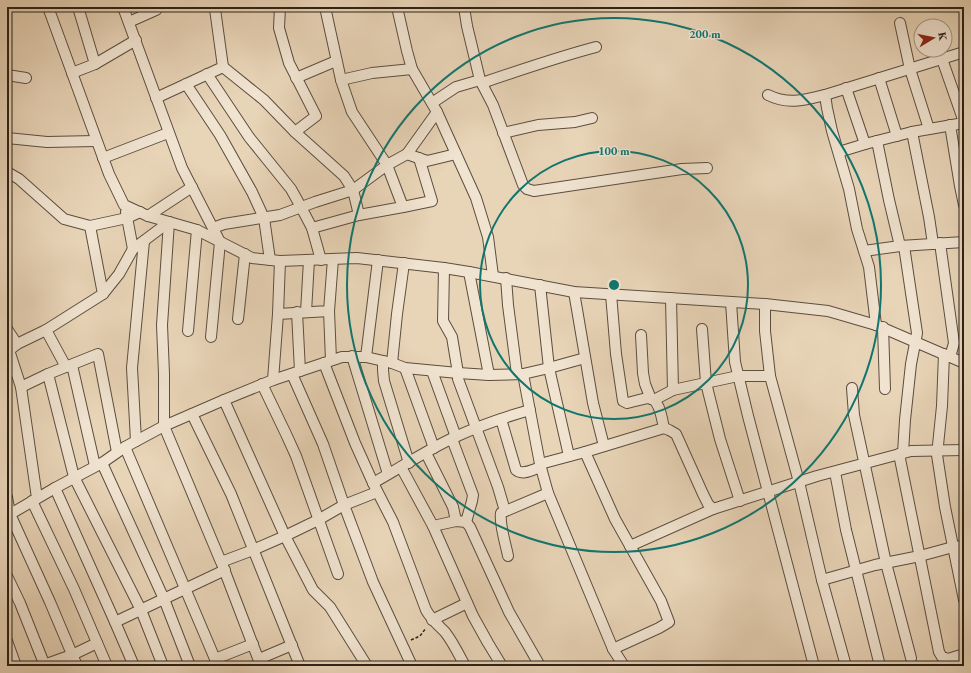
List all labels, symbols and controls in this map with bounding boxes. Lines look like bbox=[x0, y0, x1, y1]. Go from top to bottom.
north arrow bbox=[913, 18, 953, 58]
text: 200 m bbox=[689, 26, 721, 42]
text: K bbox=[935, 31, 951, 42]
text: 100 m bbox=[598, 143, 630, 159]
centre of rings bbox=[607, 278, 621, 292]

